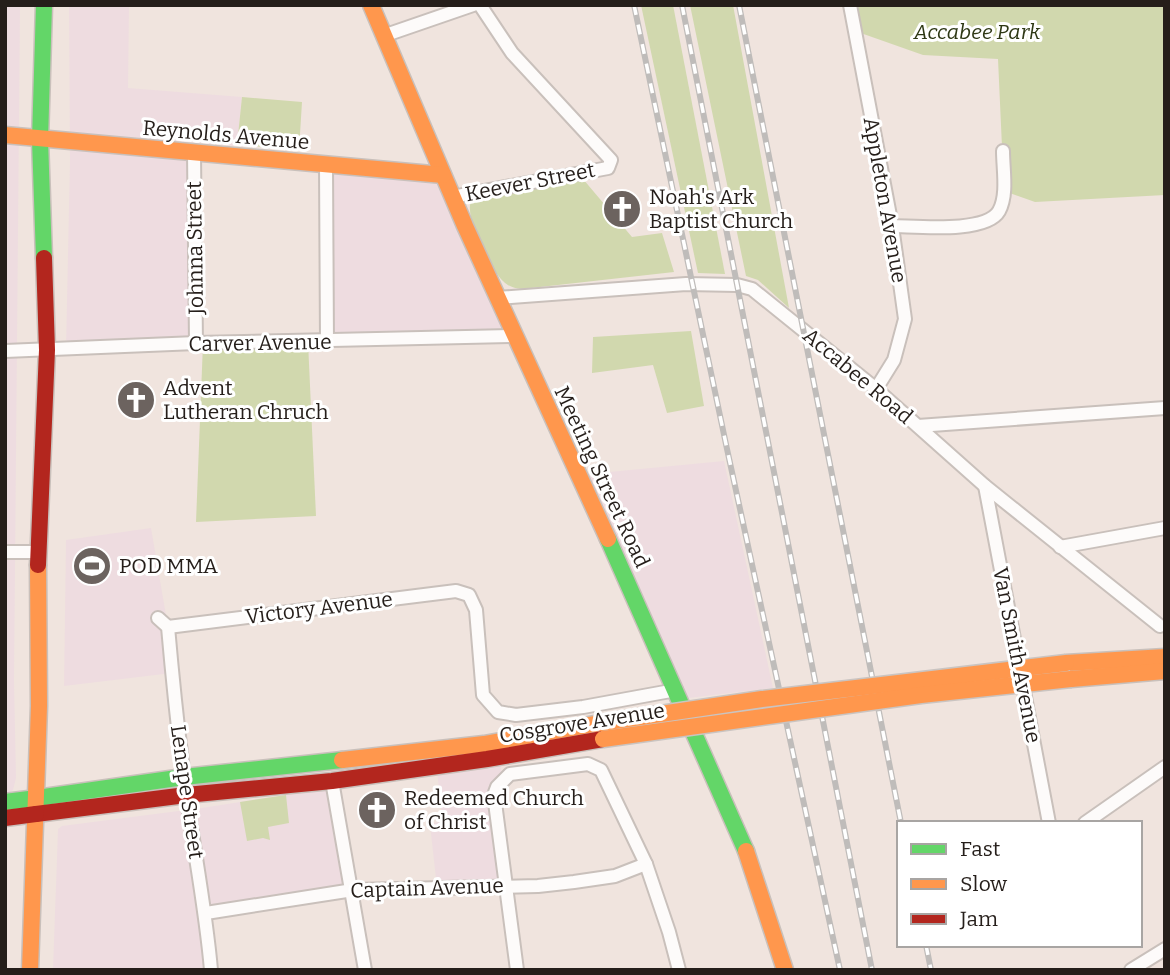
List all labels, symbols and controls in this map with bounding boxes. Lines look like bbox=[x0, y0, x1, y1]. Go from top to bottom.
park label: Accabee Park bbox=[913, 19, 1041, 45]
street label: Reynolds Avenue bbox=[142, 115, 310, 155]
street label: Appleton Avenue bbox=[858, 115, 912, 285]
street label: Keever Street bbox=[463, 157, 597, 207]
street label: Johnna Street bbox=[181, 181, 209, 316]
place label: Noah's Ark Baptist Church bbox=[649, 184, 793, 234]
church icon: Noah's Ark Baptist Church bbox=[601, 188, 643, 230]
street label: Accabee Road bbox=[798, 323, 918, 429]
street label: Carver Avenue bbox=[188, 329, 332, 357]
place label: Advent Lutheran Chruch bbox=[163, 375, 328, 425]
church icon: Advent Lutheran Chruch bbox=[115, 379, 157, 421]
street label: Meeting Street Road bbox=[549, 382, 655, 572]
sports icon: POD MMA bbox=[71, 545, 113, 587]
place label: POD MMA bbox=[119, 553, 218, 579]
street label: Van Smith Avenue bbox=[987, 565, 1047, 745]
street label: Victory Avenue bbox=[244, 586, 394, 630]
street label: Cosgrove Avenue bbox=[497, 697, 667, 749]
street label: Lenape Street bbox=[165, 723, 209, 861]
place label: Redeemed Church of Christ bbox=[404, 785, 584, 835]
church icon: Redeemed Church of Christ bbox=[356, 789, 398, 831]
legend bbox=[897, 821, 1142, 947]
text: Fast bbox=[960, 836, 1001, 862]
text: Slow bbox=[960, 871, 1007, 897]
street label: Captain Avenue bbox=[350, 872, 504, 904]
text: Jam bbox=[959, 906, 998, 932]

